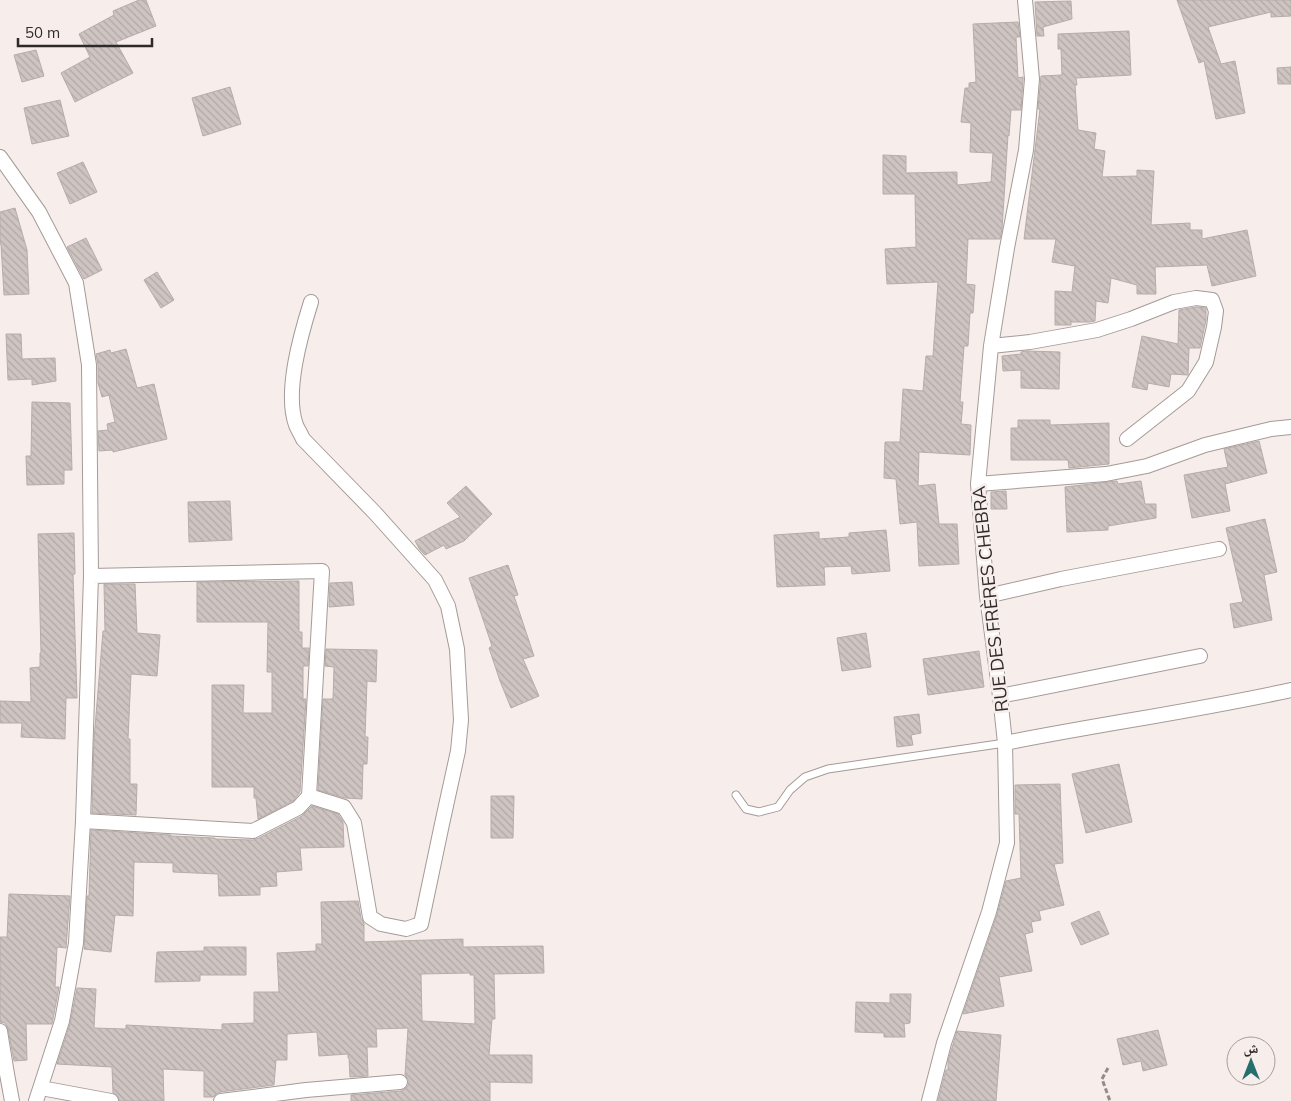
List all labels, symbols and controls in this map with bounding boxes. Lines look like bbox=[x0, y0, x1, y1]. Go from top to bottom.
scale bar bbox=[18, 15, 151, 47]
text: 50 m bbox=[25, 23, 60, 42]
street label: RUE DES FRÈRES CHEBRA bbox=[967, 485, 1013, 713]
north arrow bbox=[1226, 1036, 1276, 1086]
text: ش bbox=[1244, 1039, 1259, 1057]

